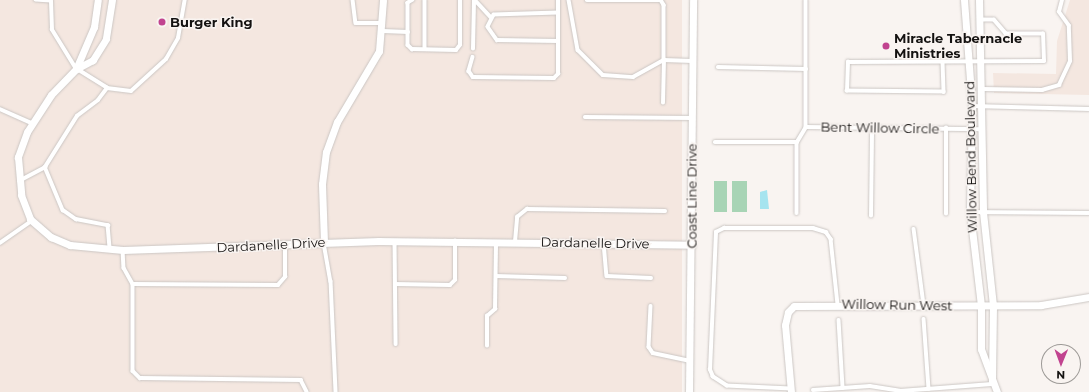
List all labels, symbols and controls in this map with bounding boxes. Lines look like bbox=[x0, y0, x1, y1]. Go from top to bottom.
place label: Burger King bbox=[170, 14, 253, 30]
marker: Burger King bbox=[157, 17, 167, 27]
place label: Miracle Tabernacle Ministries bbox=[894, 31, 1022, 62]
marker: Miracle Tabernacle Ministries bbox=[881, 41, 891, 51]
street label: Willow Bend Boulevard bbox=[962, 81, 980, 233]
street label: Bent Willow Circle bbox=[820, 119, 940, 137]
street label: Coast Line Drive bbox=[684, 144, 700, 248]
street label: Dardanelle Drive bbox=[216, 234, 326, 256]
street label: Dardanelle Drive bbox=[540, 234, 650, 252]
street label: Willow Run West bbox=[841, 296, 953, 314]
north arrow bbox=[1041, 344, 1081, 384]
text: N bbox=[1056, 368, 1065, 382]

